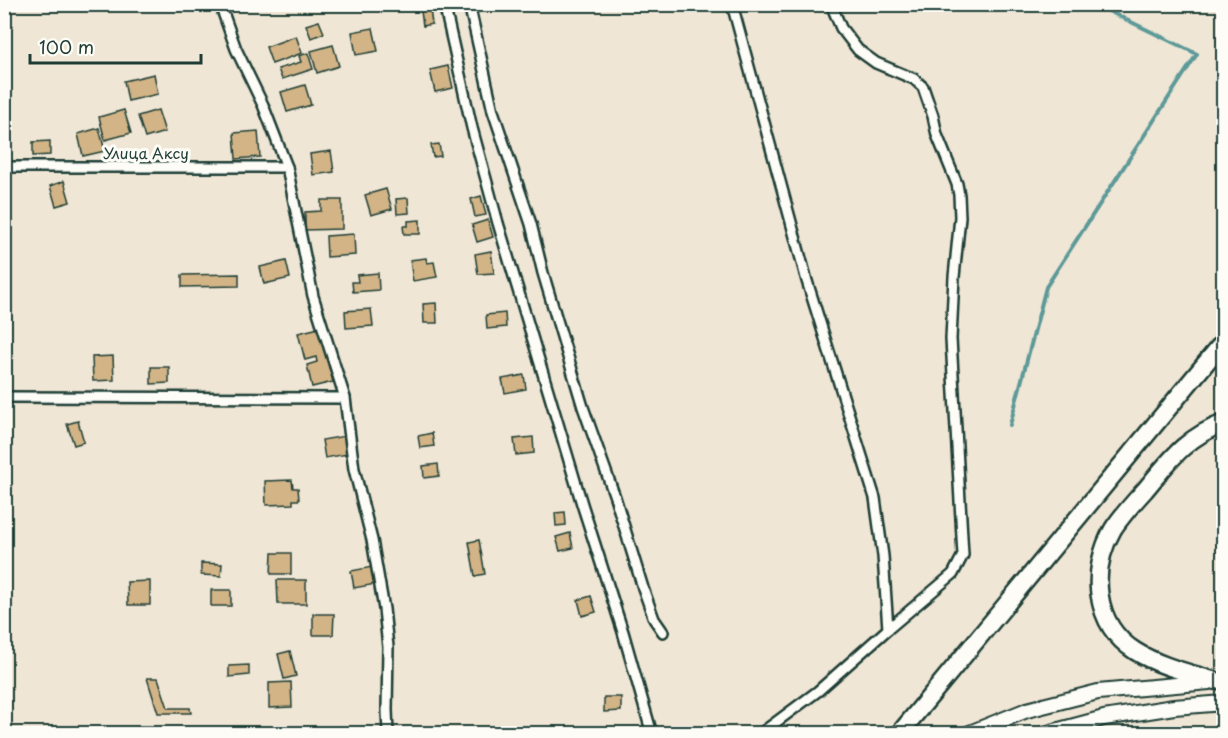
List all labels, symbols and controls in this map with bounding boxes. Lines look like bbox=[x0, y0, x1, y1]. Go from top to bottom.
scale bar bbox=[30, 27, 201, 65]
text: 100 m bbox=[39, 33, 94, 60]
street label: Улица Аксу bbox=[103, 141, 189, 164]

